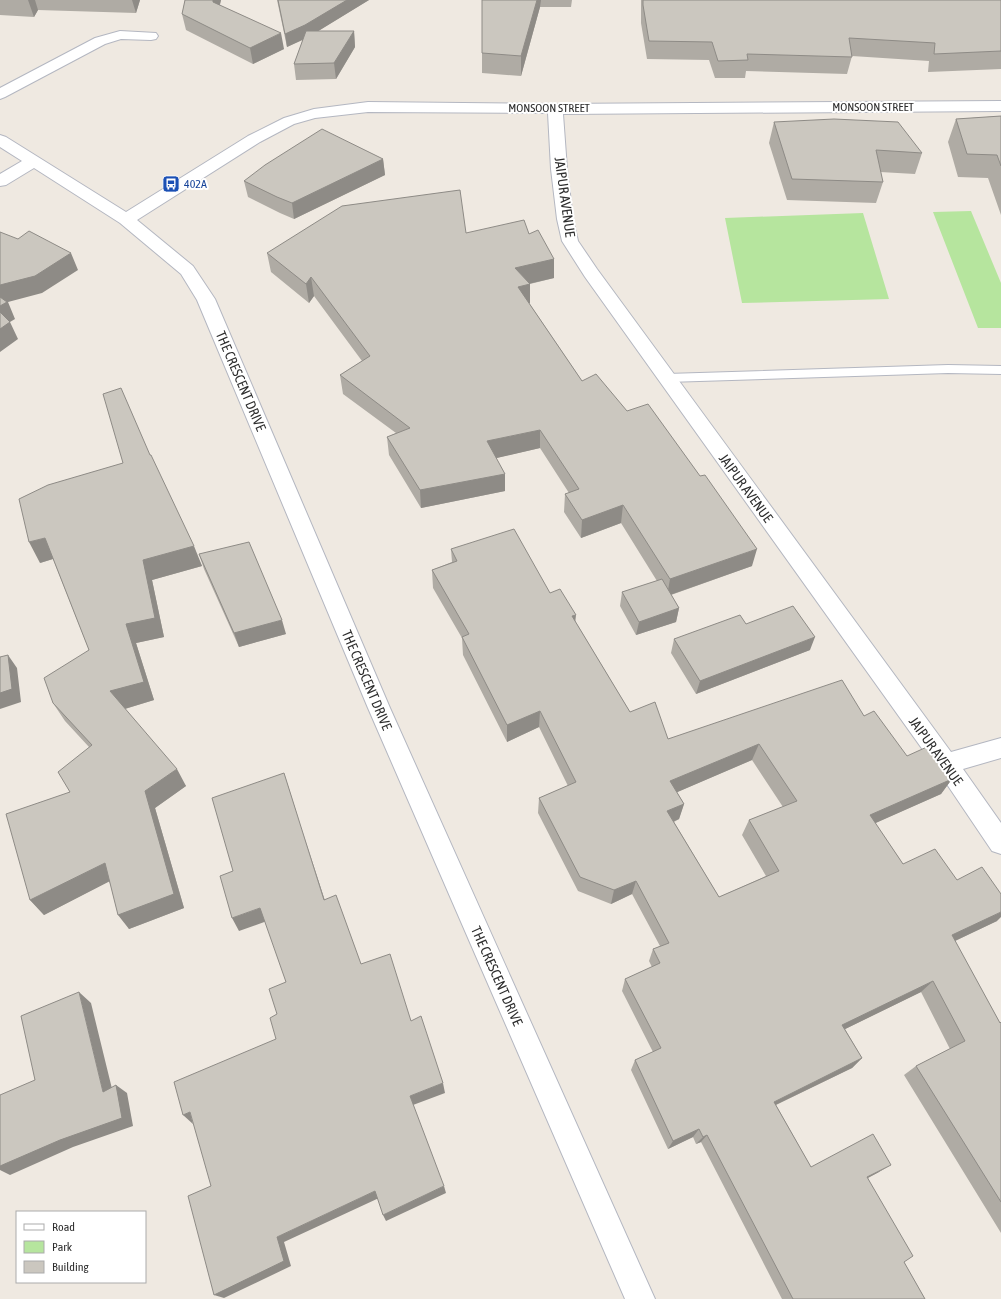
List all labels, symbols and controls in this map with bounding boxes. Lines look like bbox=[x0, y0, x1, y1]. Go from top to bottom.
street label: MONSOON STREET bbox=[832, 100, 915, 114]
street label: MONSOON STREET bbox=[508, 101, 591, 115]
street label: JAIPUR AVENUE bbox=[551, 156, 579, 238]
bus stop icon: 402A bbox=[161, 174, 181, 194]
place label: 402A bbox=[184, 177, 207, 191]
street label: THE CRESCENT DRIVE bbox=[213, 329, 269, 433]
street label: JAIPUR AVENUE bbox=[716, 451, 776, 525]
street label: THE CRESCENT DRIVE bbox=[339, 628, 395, 732]
street label: JAIPUR AVENUE bbox=[906, 714, 966, 788]
street label: THE CRESCENT DRIVE bbox=[468, 924, 526, 1028]
legend bbox=[16, 1211, 146, 1283]
text: Road bbox=[52, 1220, 75, 1234]
text: Park bbox=[52, 1240, 73, 1254]
text: Building bbox=[52, 1260, 90, 1274]

